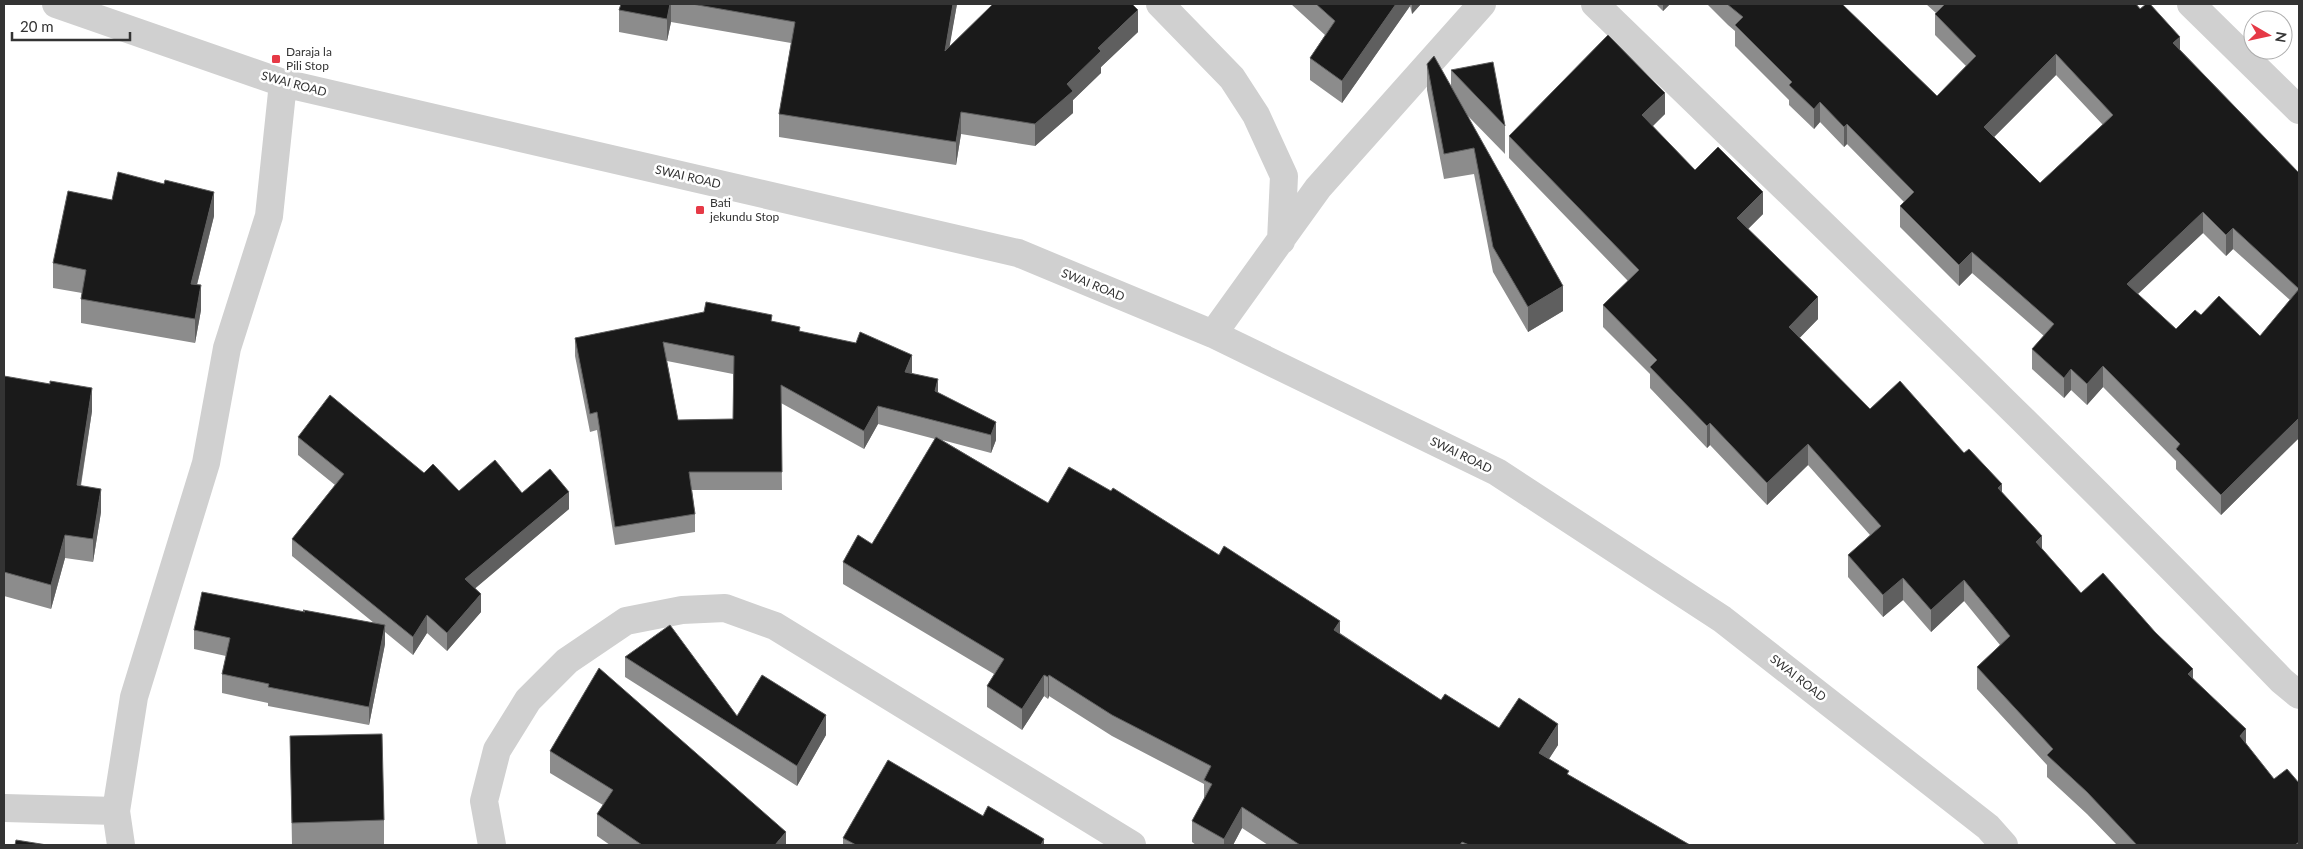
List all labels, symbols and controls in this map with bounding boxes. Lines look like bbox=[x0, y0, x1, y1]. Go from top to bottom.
scale bar bbox=[12, 10, 130, 42]
north arrow bbox=[2243, 10, 2293, 60]
text: 20 m bbox=[20, 17, 54, 35]
text: N bbox=[2272, 30, 2291, 44]
place label: Daraja la Pili Stop bbox=[286, 44, 332, 73]
marker: Daraja la Pili Stop bbox=[270, 53, 282, 65]
street label: SWAI ROAD bbox=[260, 68, 328, 99]
street label: SWAI ROAD bbox=[654, 162, 722, 191]
place label: Bati jekundu Stop bbox=[709, 195, 779, 224]
marker: Bati jekundu Stop bbox=[694, 204, 706, 216]
street label: SWAI ROAD bbox=[1059, 265, 1127, 304]
street label: SWAI ROAD bbox=[1428, 433, 1495, 476]
street label: SWAI ROAD bbox=[1767, 651, 1829, 704]

